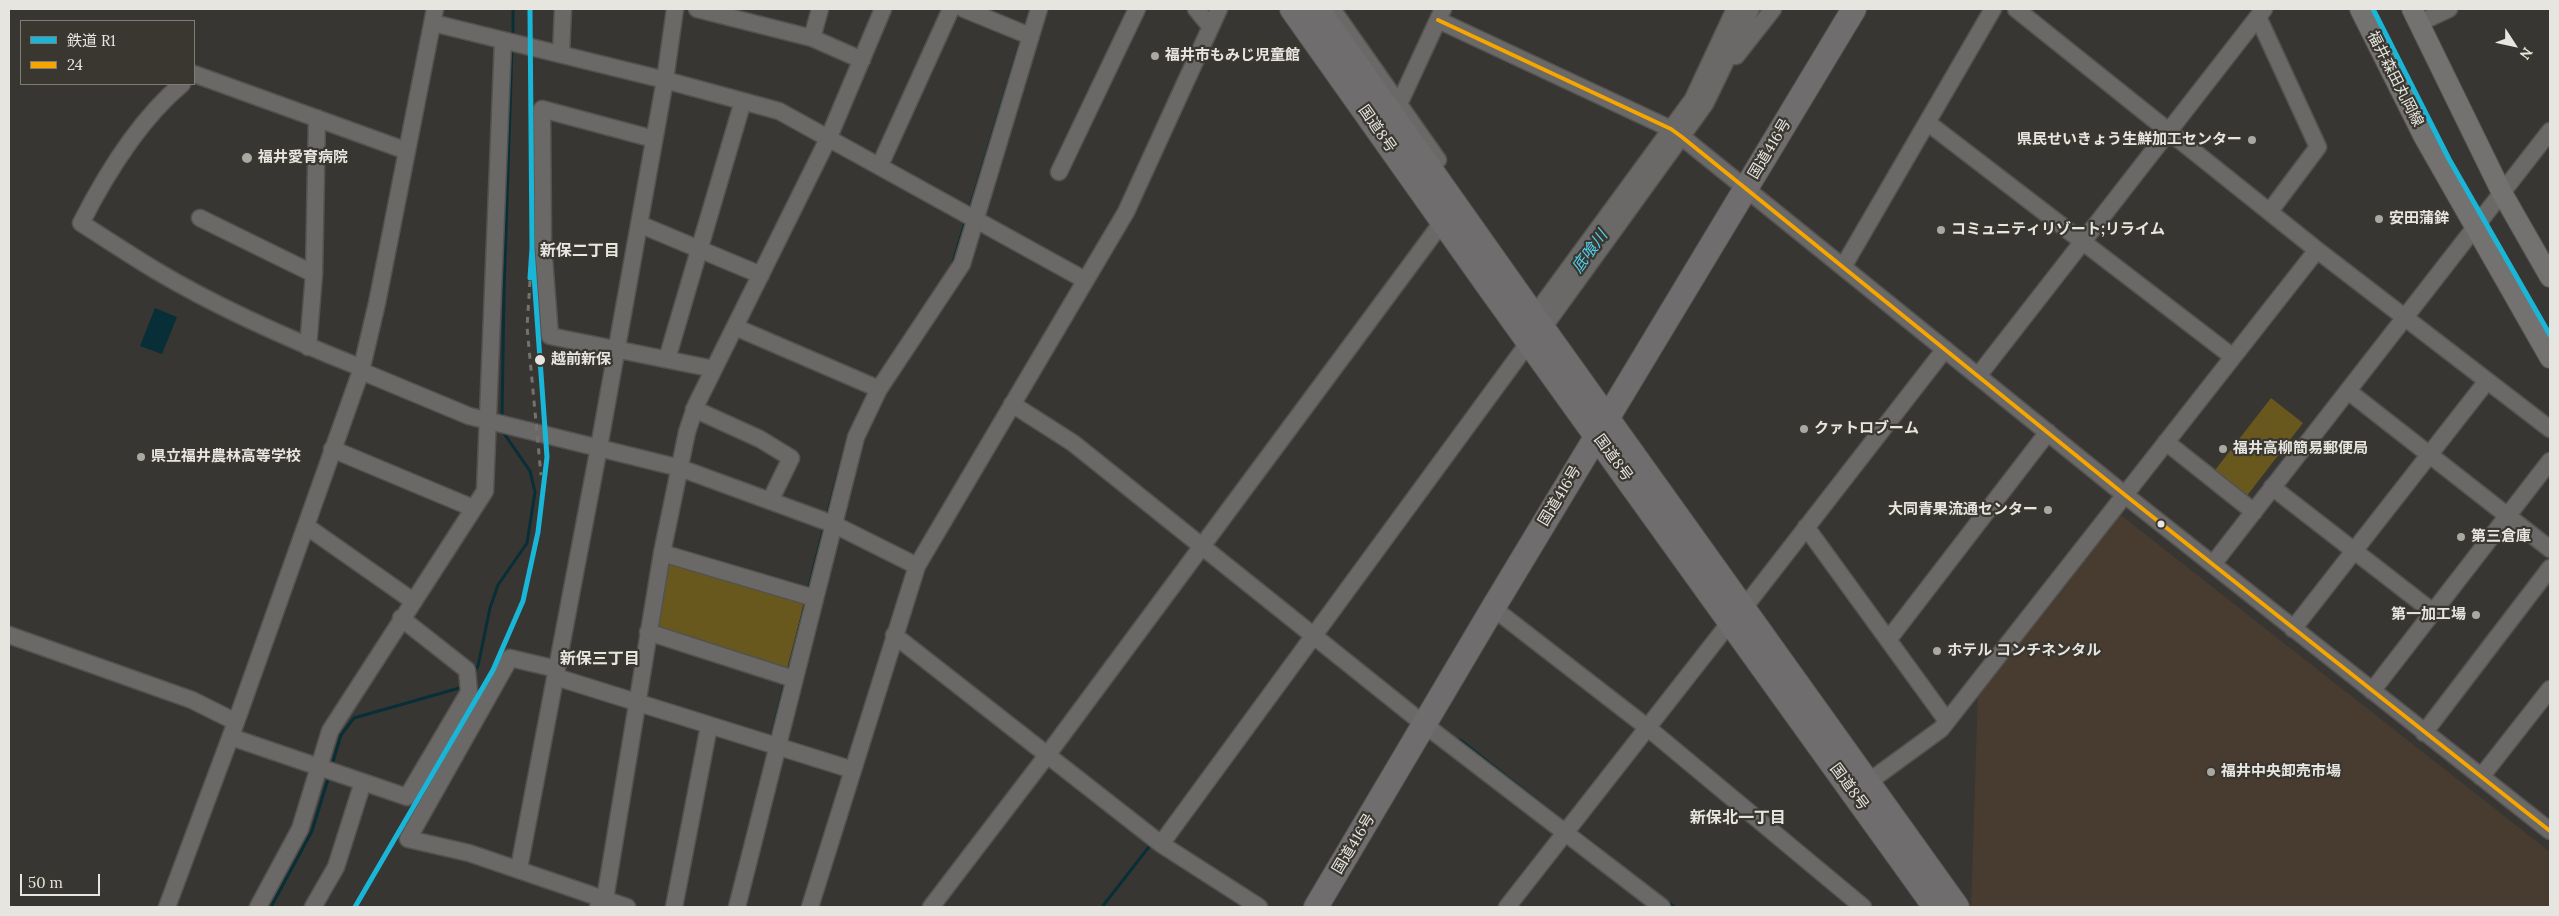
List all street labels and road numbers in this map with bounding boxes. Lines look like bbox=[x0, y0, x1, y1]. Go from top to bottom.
street label: 福井森田丸岡線 bbox=[2363, 28, 2427, 130]
street label: 国道8号 bbox=[1354, 102, 1400, 156]
street label: 国道416号 bbox=[1745, 116, 1795, 182]
street label: 国道8号 bbox=[1590, 431, 1636, 485]
street label: 国道416号 bbox=[1535, 463, 1585, 529]
street label: 国道8号 bbox=[1826, 760, 1872, 814]
street label: 国道416号 bbox=[1329, 811, 1379, 877]

